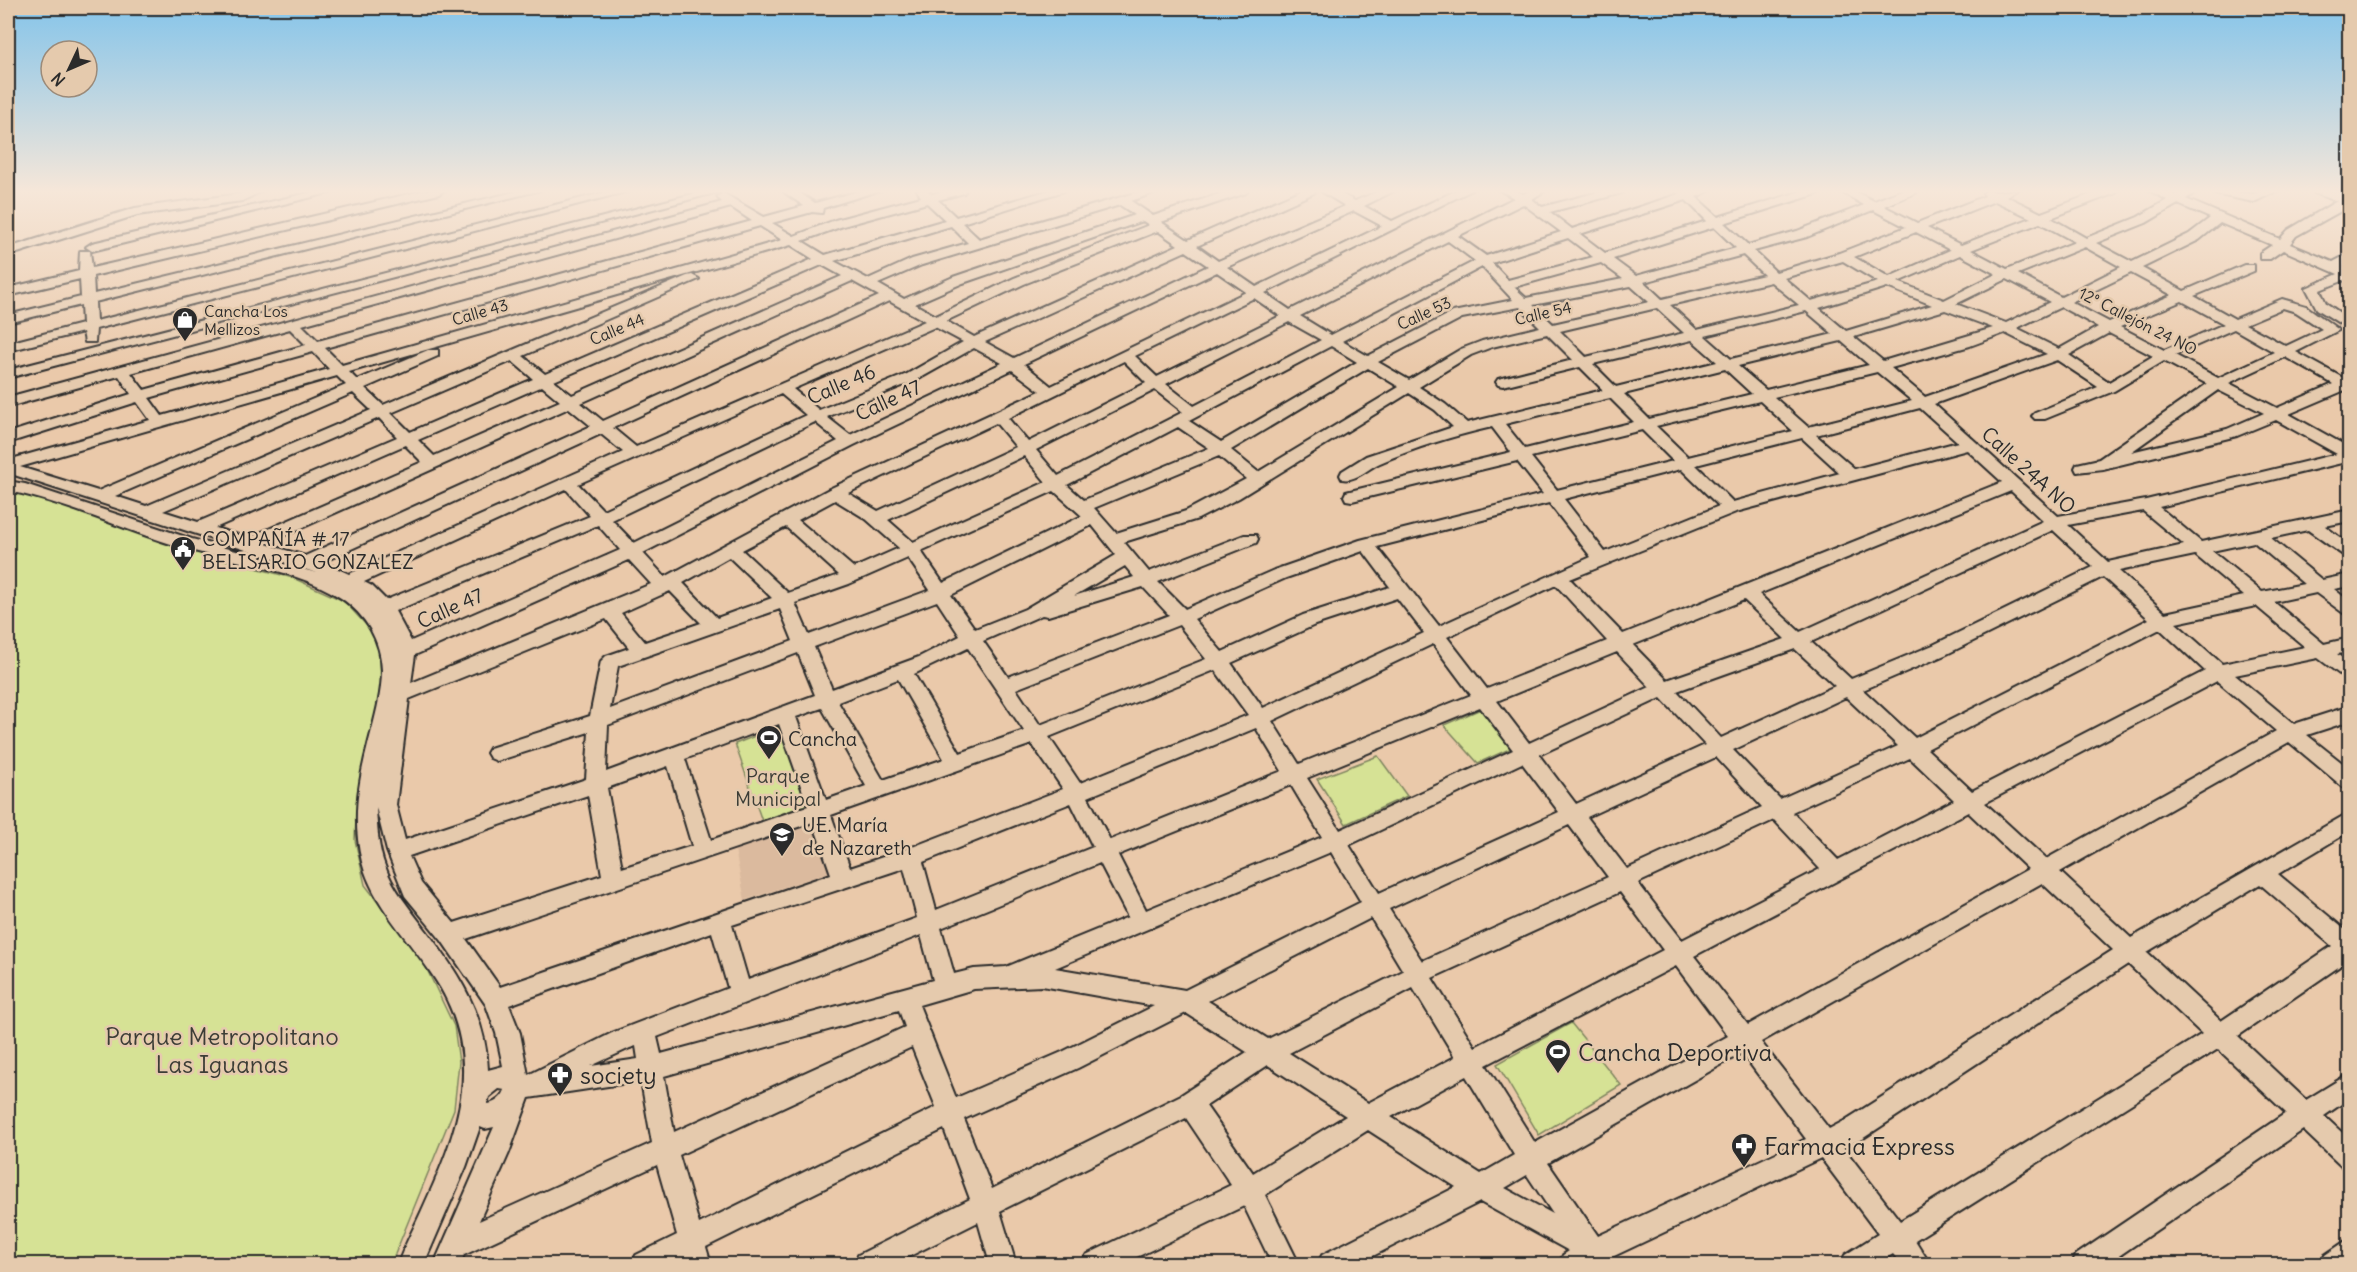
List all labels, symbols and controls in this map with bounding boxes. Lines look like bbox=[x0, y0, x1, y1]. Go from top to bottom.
north arrow bbox=[39, 39, 99, 99]
text: N bbox=[47, 68, 69, 90]
street label: 12° Callejón 24 NO bbox=[2075, 283, 2201, 359]
street label: Calle 53 bbox=[1394, 292, 1454, 334]
street label: Calle 43 bbox=[450, 294, 510, 330]
street label: Calle 54 bbox=[1513, 297, 1573, 329]
place label: Cancha Los Mellizos bbox=[204, 301, 288, 339]
shop icon: Cancha Los Mellizos bbox=[170, 305, 200, 343]
street label: Calle 44 bbox=[587, 309, 647, 349]
street label: Calle 46 bbox=[803, 358, 879, 410]
street label: Calle 47 bbox=[851, 374, 925, 426]
street label: Calle 24A NO bbox=[1977, 421, 2081, 519]
place label: COMPAÑÍA # 17 BELISARIO GONZALEZ bbox=[202, 526, 414, 574]
public building icon: COMPAÑÍA # 17 BELISARIO GONZALEZ bbox=[168, 534, 198, 572]
street label: Calle 47 bbox=[413, 582, 487, 634]
sports icon: Cancha bbox=[754, 723, 784, 761]
place label: Cancha bbox=[788, 726, 857, 751]
park label: Parque Municipal bbox=[735, 763, 821, 811]
place label: UE. María de Nazareth bbox=[802, 812, 912, 860]
school or university icon: UE. María de Nazareth bbox=[767, 820, 797, 858]
park label: Parque Metropolitano Las Iguanas bbox=[105, 1021, 339, 1079]
sports icon: Cancha Deportiva bbox=[1543, 1037, 1573, 1075]
place label: Cancha Deportiva bbox=[1578, 1037, 1772, 1067]
pharmacy icon: society bbox=[545, 1060, 575, 1098]
place label: society bbox=[580, 1060, 657, 1090]
pharmacy icon: Farmacia Express bbox=[1729, 1131, 1759, 1169]
place label: Farmacia Express bbox=[1764, 1131, 1955, 1161]

